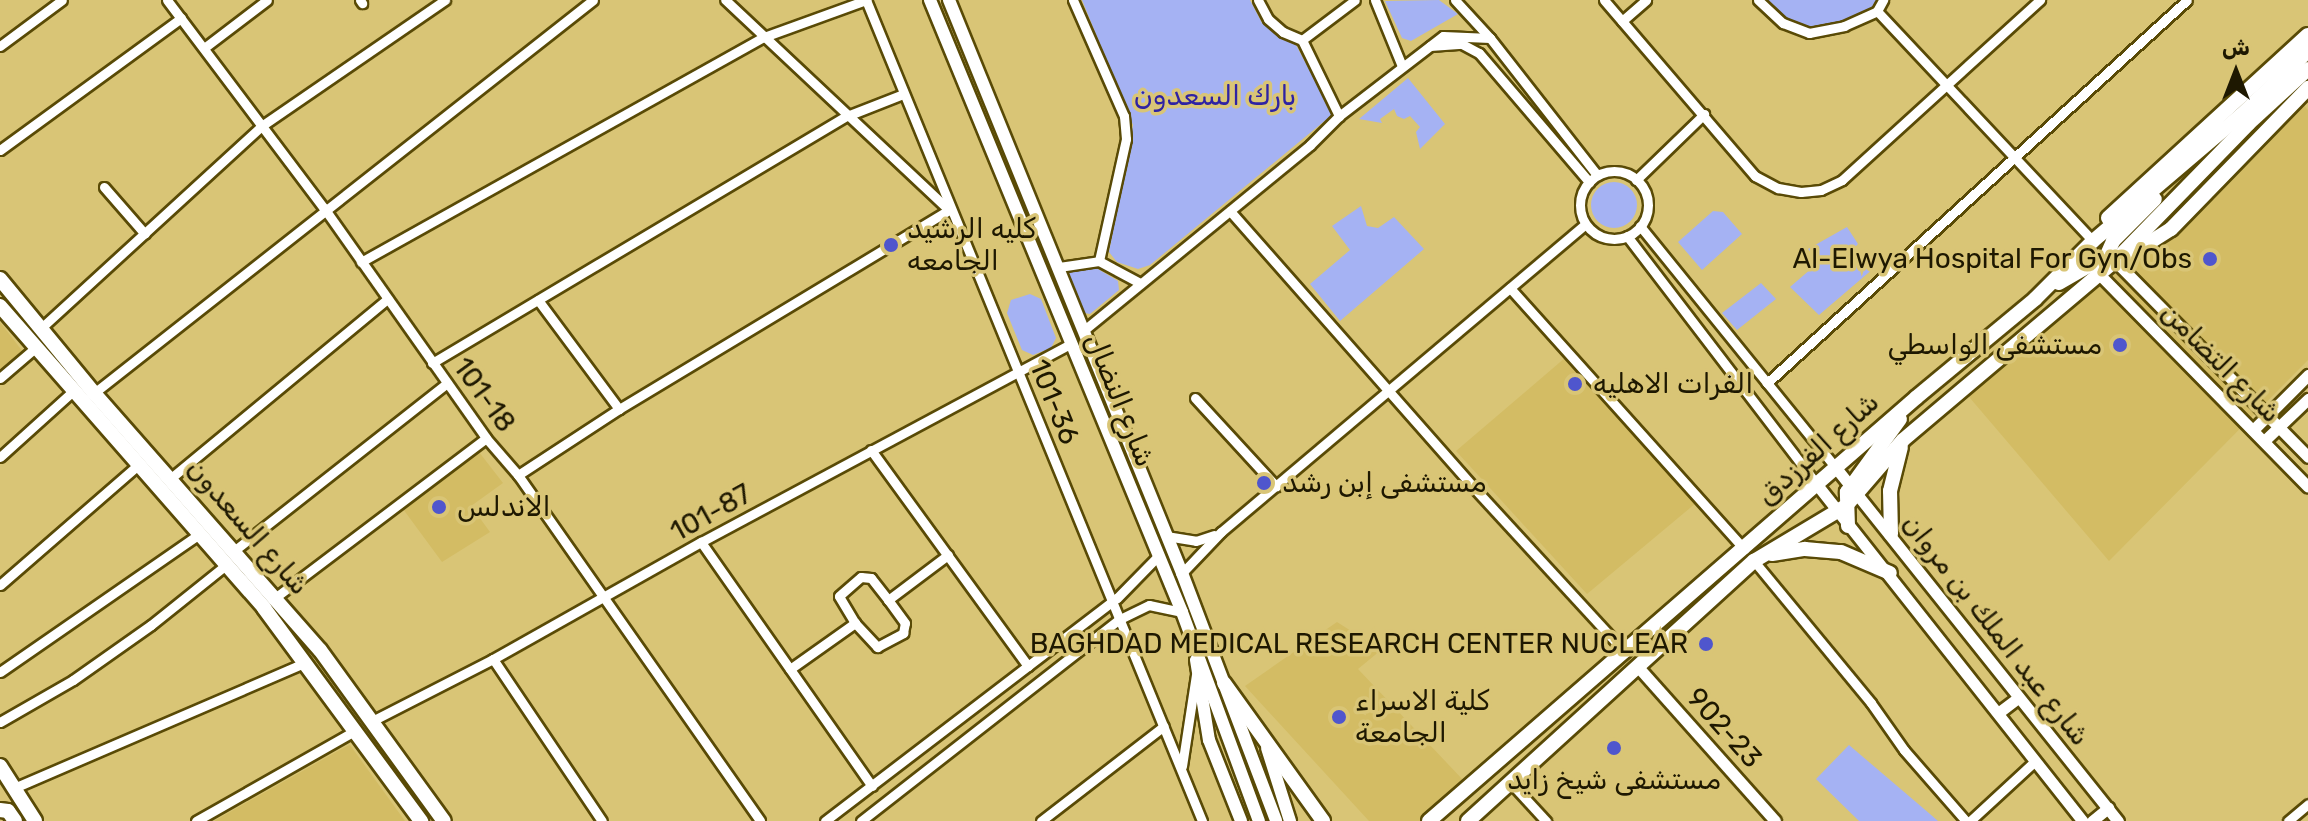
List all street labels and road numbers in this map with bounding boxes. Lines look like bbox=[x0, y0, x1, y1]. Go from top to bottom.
street label: شارع التضامن bbox=[2154, 296, 2288, 430]
street label: شارع النضال bbox=[1078, 328, 1162, 472]
street label: 101-18 bbox=[446, 351, 522, 439]
street label: 101-36 bbox=[1022, 355, 1086, 449]
street label: شارع الفرزدق bbox=[1750, 385, 1886, 513]
street label: شارع السعدون bbox=[180, 452, 316, 602]
street label: 101-87 bbox=[665, 477, 757, 549]
street label: شارع عبد الملك بن مروان bbox=[1895, 507, 2097, 753]
street label: 902-23 bbox=[1679, 681, 1769, 775]

